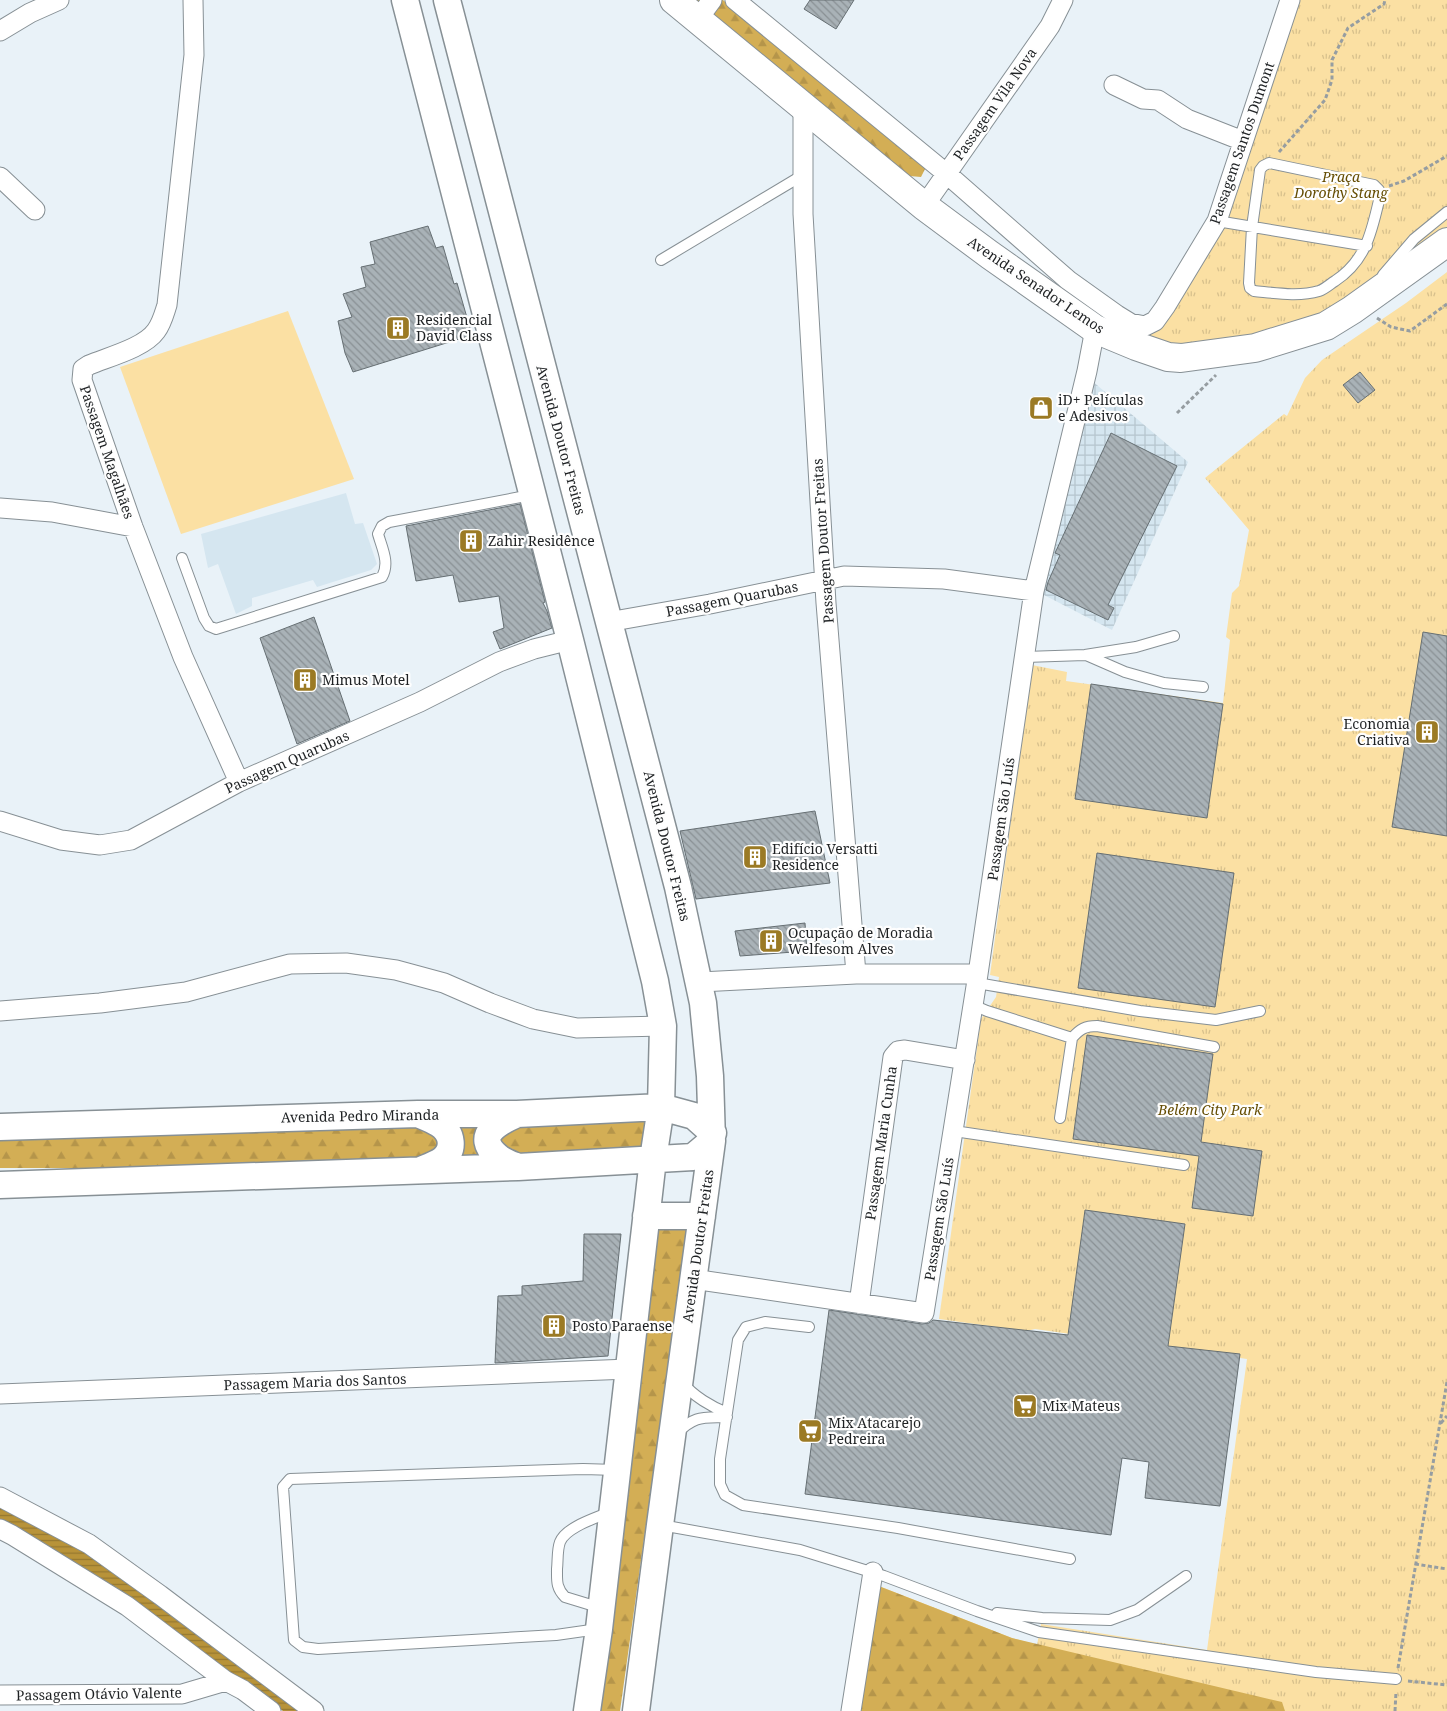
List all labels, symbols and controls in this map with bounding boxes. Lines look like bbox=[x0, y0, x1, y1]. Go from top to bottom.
street label: Passagem Vila Nova bbox=[949, 44, 1041, 164]
street label: Passagem Santos Dumont bbox=[1205, 59, 1278, 227]
park label: Praça Dorothy Stang bbox=[1293, 167, 1389, 202]
street label: Avenida Senador Lemos bbox=[964, 232, 1108, 337]
place label: Residencial David Class bbox=[416, 310, 493, 345]
building icon: Residencial David Class bbox=[385, 315, 411, 341]
street label: Avenida Doutor Freitas bbox=[532, 363, 591, 517]
street label: Passagem Magalhães bbox=[76, 383, 139, 521]
place label: iD+ Películas e Adesivos bbox=[1058, 390, 1143, 425]
shop icon: iD+ Películas e Adesivos bbox=[1028, 395, 1054, 421]
street label: Passagem Doutor Freitas bbox=[807, 458, 838, 624]
building icon: Zahir Residênce bbox=[458, 528, 484, 554]
place label: Zahir Residênce bbox=[488, 531, 595, 550]
street label: Passagem Quarubas bbox=[664, 576, 800, 621]
building icon: Mimus Motel bbox=[292, 667, 318, 693]
place label: Mimus Motel bbox=[322, 670, 410, 689]
place label: Economia Criativa bbox=[1344, 714, 1410, 749]
building icon: Economia Criativa bbox=[1414, 719, 1440, 745]
street label: Passagem Quarubas bbox=[222, 726, 352, 798]
street label: Passagem São Luís bbox=[982, 756, 1019, 882]
street label: Avenida Doutor Freitas bbox=[640, 769, 695, 923]
place label: Edifício Versatti Residence bbox=[772, 839, 878, 874]
building icon: Edifício Versatti Residence bbox=[742, 844, 768, 870]
place label: Ocupação de Moradia Welfesom Alves bbox=[788, 923, 933, 958]
building icon: Ocupação de Moradia Welfesom Alves bbox=[758, 928, 784, 954]
street label: Passagem Maria Cunha bbox=[860, 1064, 901, 1221]
park label: Belém City Park bbox=[1157, 1100, 1263, 1119]
street label: Avenida Pedro Miranda bbox=[281, 1105, 439, 1126]
street label: Passagem São Luís bbox=[919, 1156, 958, 1282]
street label: Avenida Doutor Freitas bbox=[677, 1168, 718, 1324]
building icon: Posto Paraense bbox=[541, 1313, 567, 1339]
place label: Posto Paraense bbox=[572, 1316, 672, 1335]
street label: Passagem Maria dos Santos bbox=[223, 1369, 407, 1394]
supermarket icon: Mix Mateus bbox=[1012, 1393, 1038, 1419]
place label: Mix Mateus bbox=[1042, 1396, 1120, 1415]
place label: Mix Atacarejo Pedreira bbox=[828, 1413, 921, 1448]
supermarket icon: Mix Atacarejo Pedreira bbox=[797, 1418, 823, 1444]
street label: Passagem Otávio Valente bbox=[16, 1683, 182, 1704]

